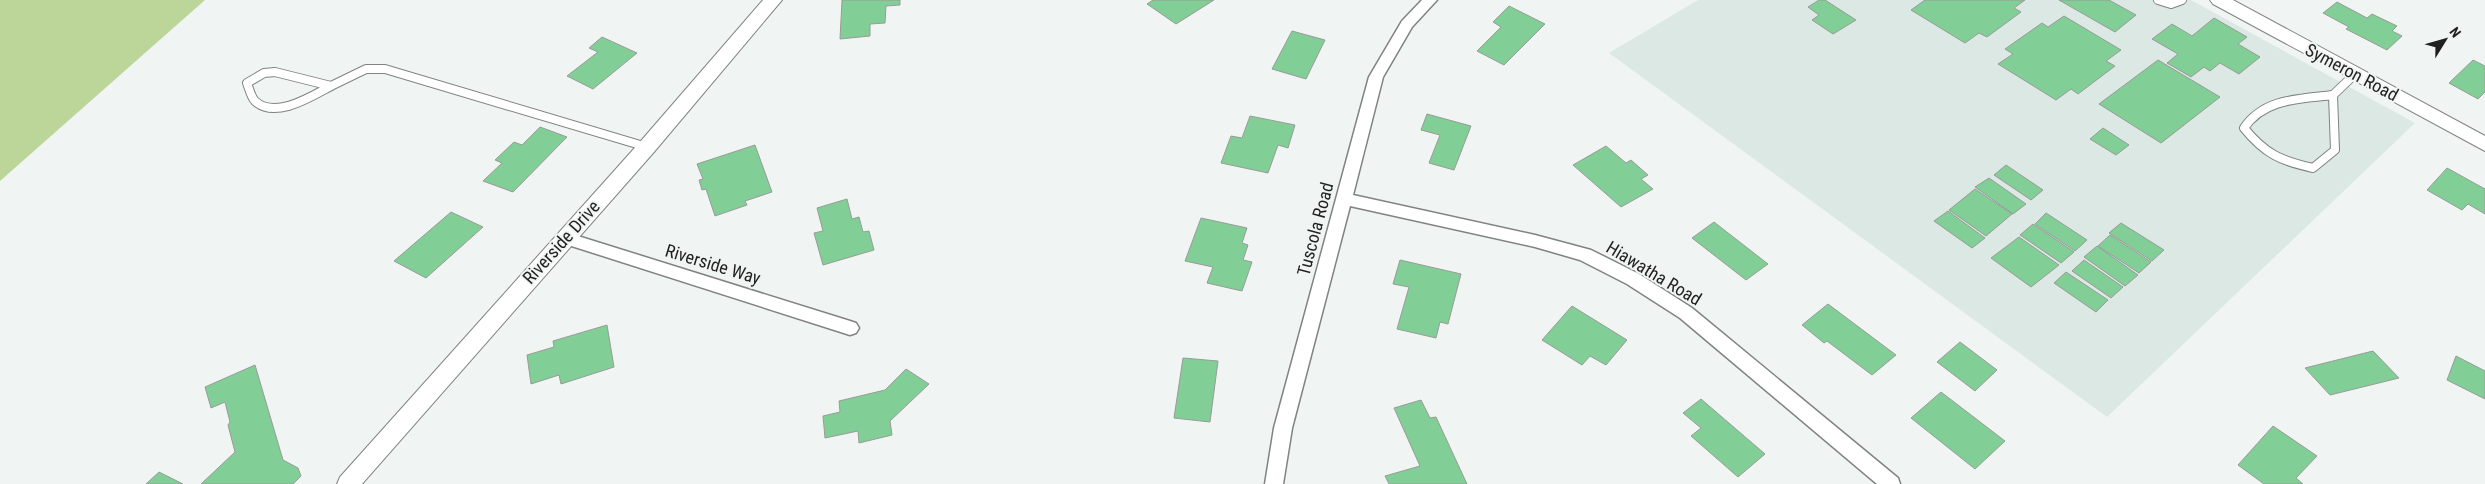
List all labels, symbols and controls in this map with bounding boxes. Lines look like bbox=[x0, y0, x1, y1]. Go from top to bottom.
north arrow bbox=[2420, 15, 2470, 65]
text: N bbox=[2446, 24, 2464, 40]
street label: Symeron Road bbox=[2302, 39, 2402, 105]
street label: Tuscola Road bbox=[1292, 180, 1338, 278]
street label: Riverside Drive bbox=[518, 196, 604, 288]
street label: Hiawatha Road bbox=[1603, 236, 1705, 310]
street label: Riverside Way bbox=[663, 240, 764, 289]

